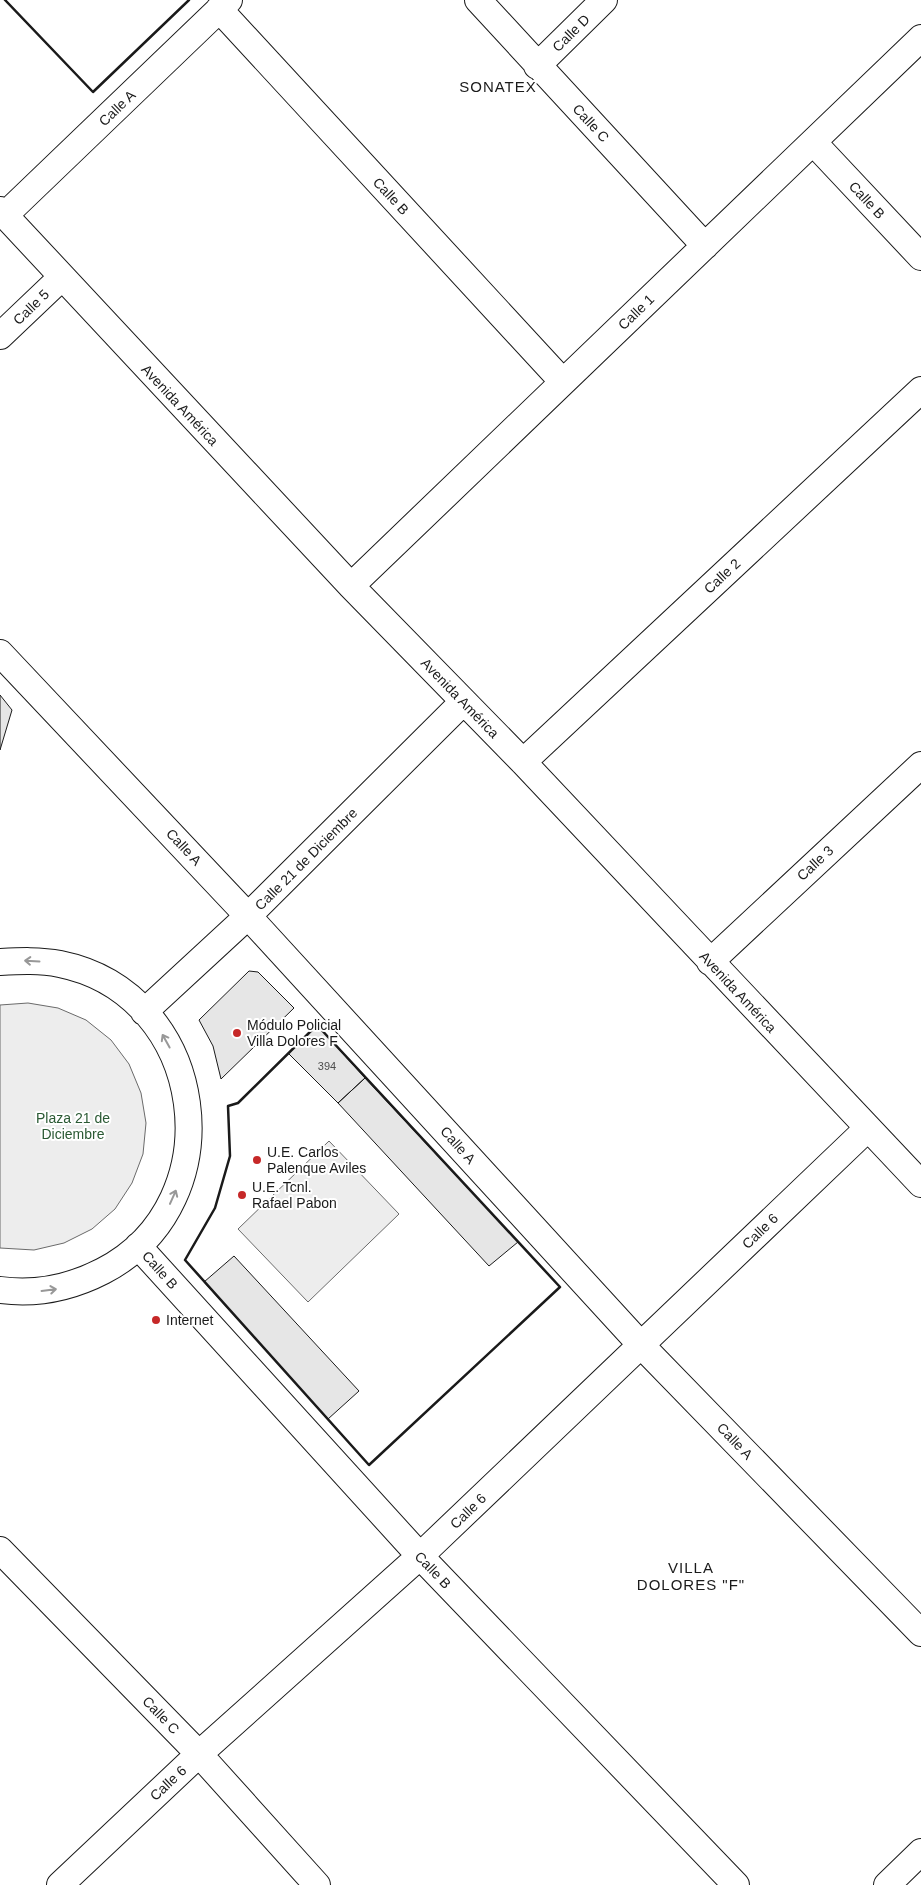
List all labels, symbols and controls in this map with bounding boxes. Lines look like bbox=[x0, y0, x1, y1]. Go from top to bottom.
street label: Calle D bbox=[549, 11, 593, 55]
district label: SONATEX bbox=[459, 78, 537, 95]
street label: Calle A bbox=[95, 86, 139, 129]
street label: Calle C bbox=[569, 101, 613, 145]
street label: Calle B bbox=[370, 174, 412, 218]
street label: Calle B bbox=[846, 178, 888, 222]
street label: Calle 5 bbox=[10, 286, 52, 328]
street label: Calle 1 bbox=[615, 291, 657, 333]
street label: Avenida América bbox=[138, 361, 222, 449]
street label: Calle 2 bbox=[701, 555, 744, 597]
street label: Avenida América bbox=[418, 655, 502, 741]
street label: Calle 21 de Diciembre bbox=[252, 804, 361, 913]
street label: Calle A bbox=[163, 825, 205, 869]
street label: Calle 3 bbox=[794, 842, 837, 884]
street label: Avenida América bbox=[696, 948, 780, 1036]
one-way arrow bbox=[25, 957, 41, 966]
place label: Módulo Policial Villa Dolores F bbox=[247, 1017, 341, 1049]
marker: Módulo Policial Villa Dolores F bbox=[231, 1027, 243, 1039]
one-way arrow bbox=[161, 1034, 170, 1049]
house number: 394 bbox=[318, 1060, 336, 1072]
park label: Plaza 21 de Diciembre bbox=[36, 1110, 110, 1142]
street label: Calle A bbox=[437, 1123, 479, 1167]
place label: U.E. Carlos Palenque Aviles bbox=[267, 1144, 366, 1176]
marker: U.E. Carlos Palenque Aviles bbox=[251, 1154, 263, 1166]
place label: U.E. Tcnl. Rafael Pabon bbox=[252, 1179, 337, 1211]
one-way arrow bbox=[169, 1189, 179, 1204]
marker: U.E. Tcnl. Rafael Pabon bbox=[236, 1189, 248, 1201]
street label: Calle 6 bbox=[739, 1210, 781, 1252]
street label: Calle B bbox=[139, 1248, 181, 1292]
one-way arrow bbox=[40, 1284, 56, 1294]
place label: Internet bbox=[166, 1312, 214, 1328]
marker: Internet bbox=[150, 1314, 162, 1326]
street label: Calle A bbox=[714, 1419, 757, 1463]
street label: Calle 6 bbox=[447, 1490, 489, 1532]
street label: Calle B bbox=[412, 1548, 454, 1592]
district label: VILLA DOLORES "F" bbox=[637, 1559, 745, 1593]
street label: Calle C bbox=[139, 1693, 183, 1737]
street label: Calle 6 bbox=[147, 1762, 190, 1804]

